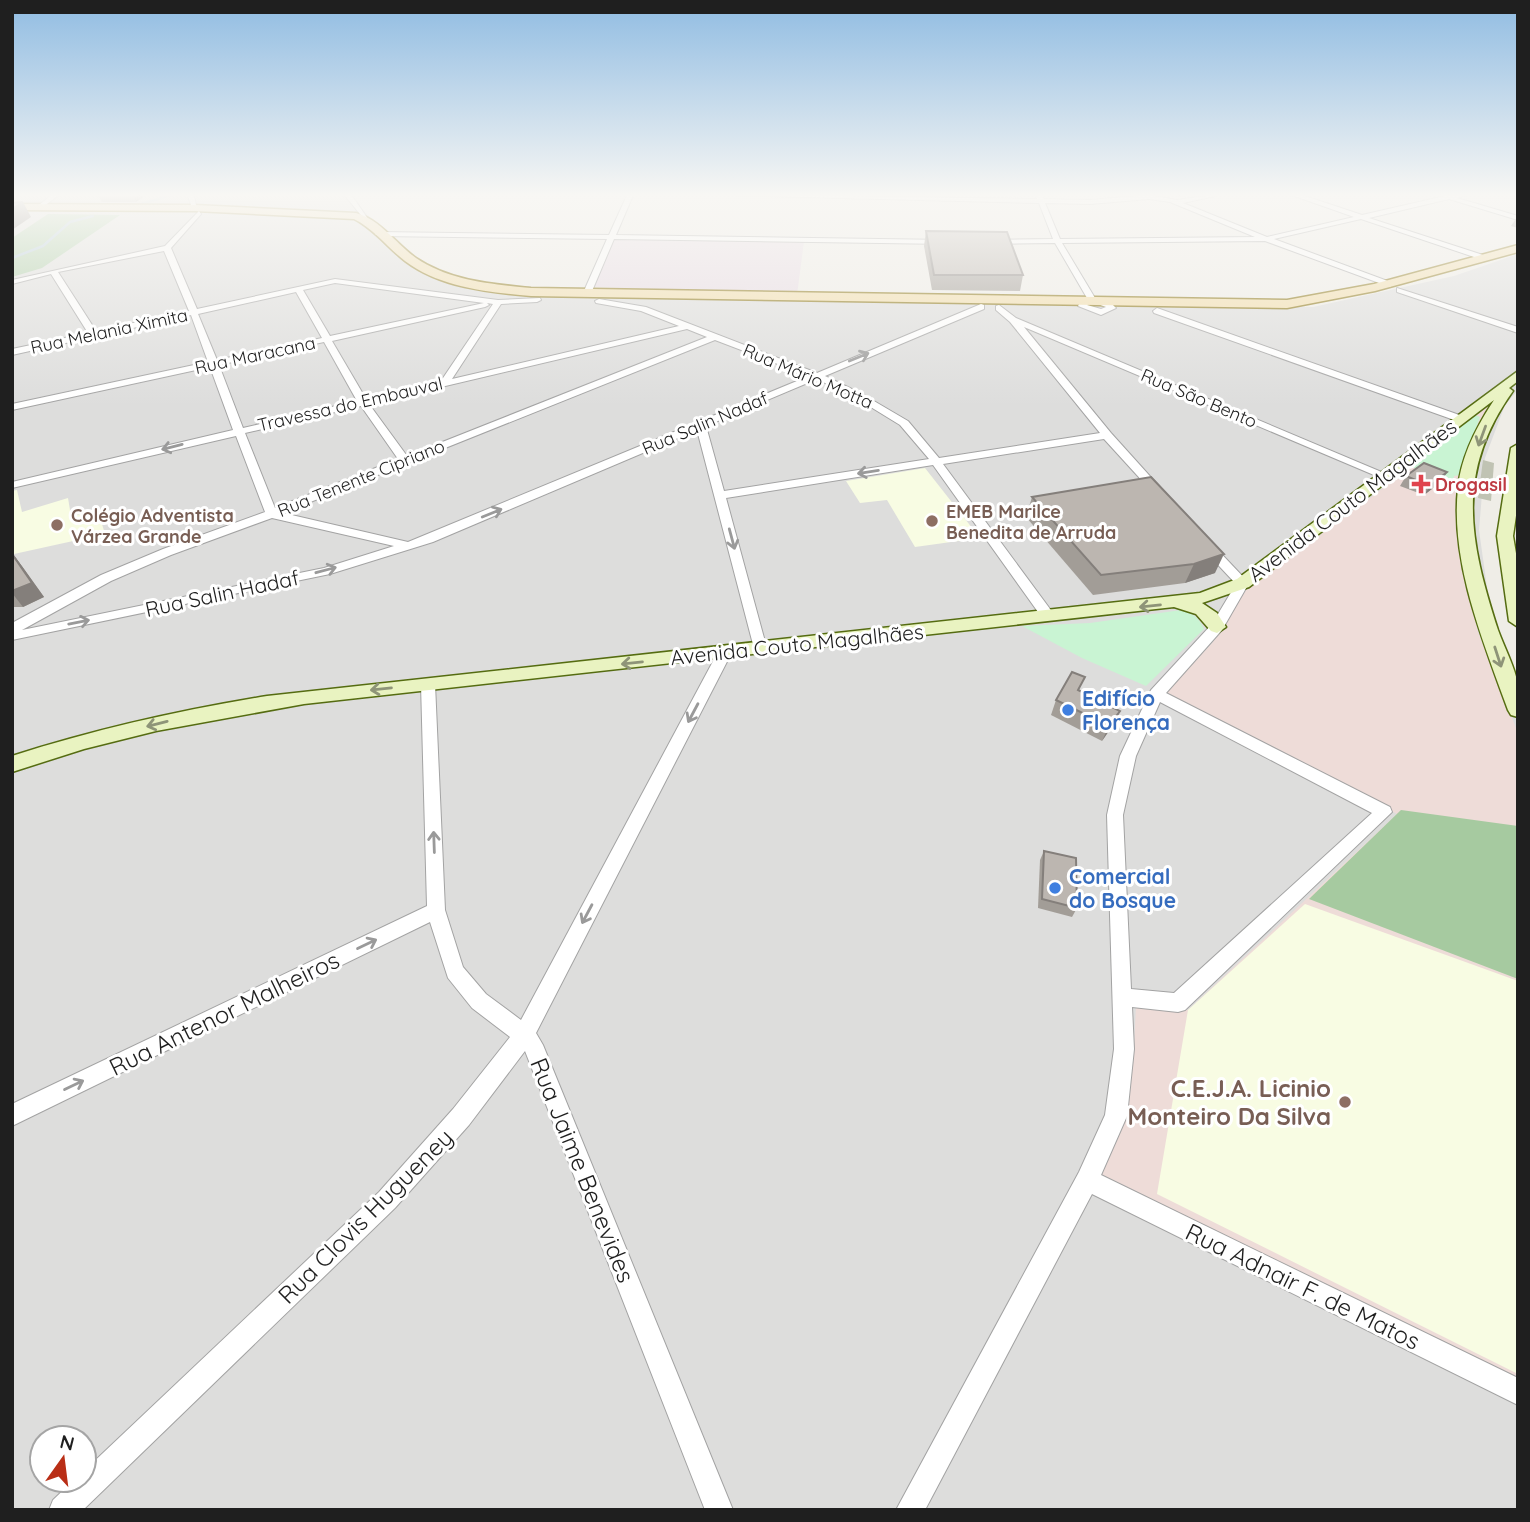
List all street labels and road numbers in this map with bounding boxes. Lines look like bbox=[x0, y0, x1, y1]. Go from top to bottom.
street label: Rua Melania Ximita bbox=[28, 303, 190, 359]
street label: Rua Maracana bbox=[192, 331, 318, 379]
street label: Rua Mário Motta bbox=[739, 338, 877, 414]
street label: Rua São Bento bbox=[1137, 363, 1261, 433]
street label: Travessa do Embauval bbox=[255, 371, 445, 437]
street label: Rua Salin Nadaf bbox=[639, 386, 772, 460]
street label: Avenida Couto Magalhães bbox=[1243, 413, 1461, 587]
street label: Rua Tenente Cipriano bbox=[274, 434, 448, 522]
street label: Rua Salin Hadaf bbox=[143, 564, 302, 622]
street label: Avenida Couto Magalhães bbox=[669, 618, 925, 670]
street label: Rua Antenor Malheiros bbox=[104, 944, 344, 1082]
street label: Rua Jaime Benevides bbox=[524, 1053, 642, 1287]
street label: Rua Clovis Hugueney bbox=[271, 1122, 459, 1310]
street label: Rua Adnair F. de Matos bbox=[1181, 1216, 1425, 1356]

